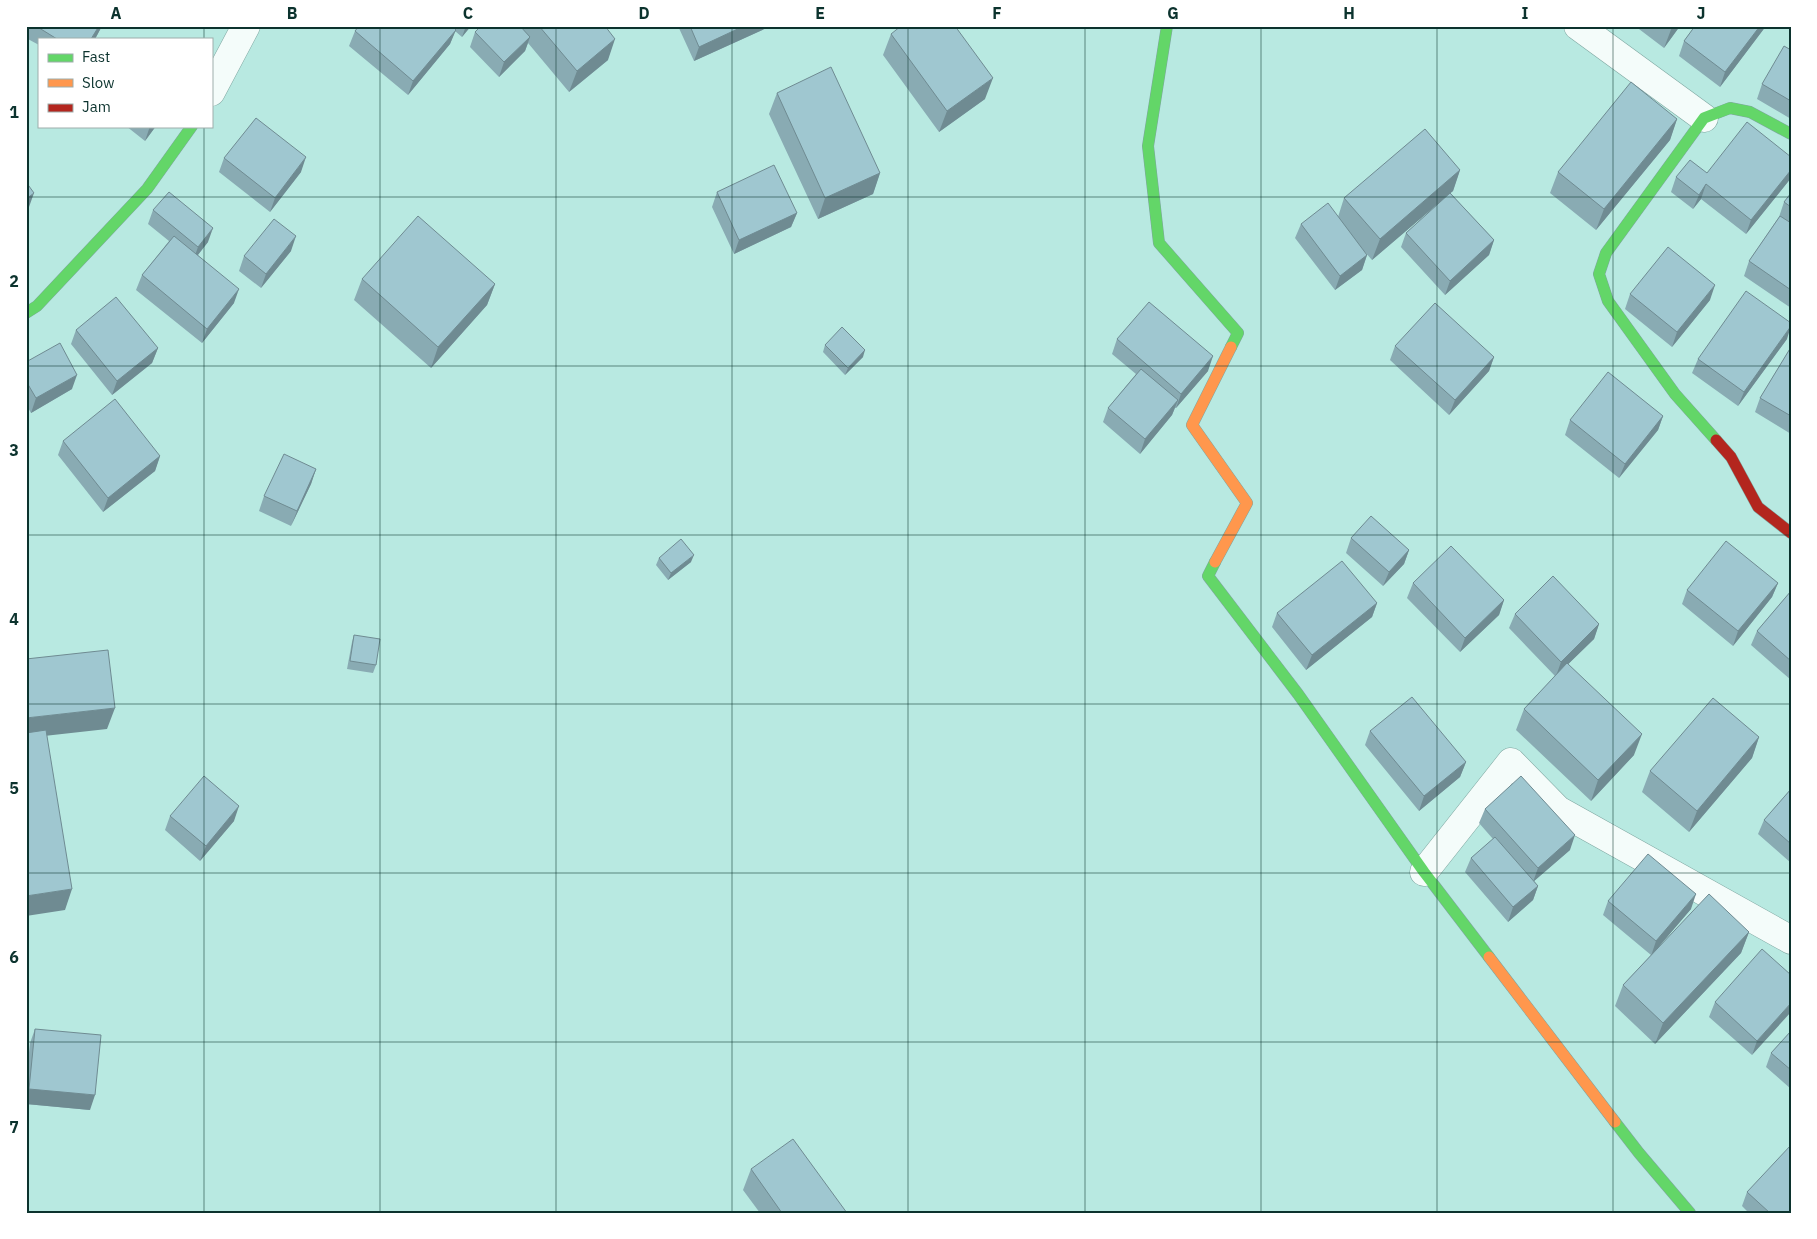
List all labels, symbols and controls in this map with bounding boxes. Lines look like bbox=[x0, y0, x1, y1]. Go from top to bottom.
text: A bbox=[111, 3, 122, 23]
text: B bbox=[287, 3, 298, 23]
text: C bbox=[463, 3, 473, 23]
text: D bbox=[638, 3, 650, 23]
text: E bbox=[815, 3, 825, 23]
text: F bbox=[992, 3, 1002, 23]
text: G bbox=[1167, 3, 1179, 23]
text: H bbox=[1343, 3, 1355, 23]
text: I bbox=[1522, 3, 1529, 23]
text: J bbox=[1697, 3, 1705, 23]
legend bbox=[38, 38, 212, 128]
text: Fast bbox=[82, 47, 110, 66]
text: Slow bbox=[82, 73, 115, 92]
text: Jam bbox=[82, 97, 111, 116]
text: 1 bbox=[9, 102, 19, 122]
text: 2 bbox=[9, 271, 19, 291]
text: 3 bbox=[9, 440, 19, 460]
text: 4 bbox=[9, 609, 19, 629]
text: 5 bbox=[9, 778, 19, 798]
text: 6 bbox=[9, 947, 19, 967]
text: 7 bbox=[9, 1117, 19, 1137]

